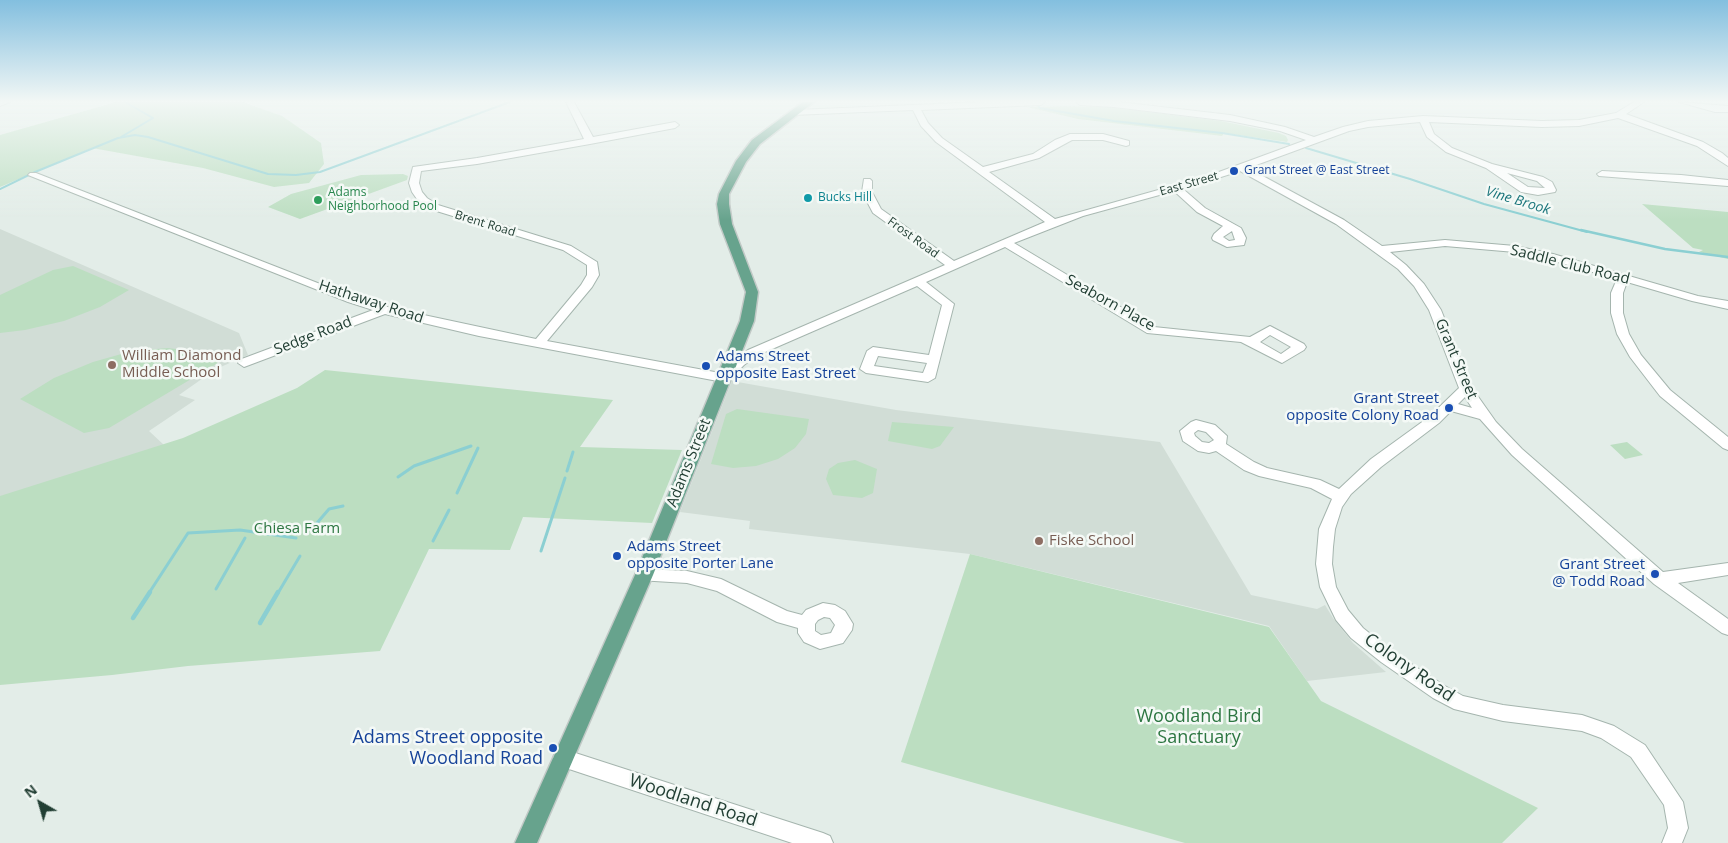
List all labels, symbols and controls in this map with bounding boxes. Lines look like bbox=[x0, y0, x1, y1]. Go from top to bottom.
place label: Grant Street @ East Street bbox=[1244, 164, 1390, 178]
marker: Grant Street @ East Street bbox=[1228, 165, 1240, 177]
street label: East Street bbox=[1158, 169, 1220, 199]
water label: Vine Brook bbox=[1484, 183, 1552, 219]
place label: Adams Neighborhood Pool bbox=[328, 186, 437, 214]
place label: Bucks Hill bbox=[818, 191, 872, 205]
marker: Bucks Hill bbox=[802, 192, 814, 204]
marker: Adams Neighborhood Pool bbox=[312, 194, 324, 206]
street label: Brent Road bbox=[453, 208, 517, 240]
street label: Frost Road bbox=[884, 215, 942, 261]
street label: Saddle Club Road bbox=[1508, 241, 1632, 289]
street label: Seaborn Place bbox=[1062, 271, 1158, 335]
street label: Hathaway Road bbox=[316, 277, 426, 327]
street label: Sedge Road bbox=[271, 313, 355, 359]
street label: Grant Street bbox=[1431, 316, 1481, 402]
place label: William Diamond Middle School bbox=[122, 347, 241, 382]
place label: Adams Street opposite East Street bbox=[716, 348, 856, 383]
marker: William Diamond Middle School bbox=[106, 359, 118, 371]
marker: Adams Street opposite East Street bbox=[700, 360, 712, 372]
place label: Grant Street opposite Colony Road bbox=[1286, 390, 1439, 425]
marker: Grant Street opposite Colony Road bbox=[1443, 402, 1455, 414]
street label: Adams Street bbox=[663, 416, 715, 510]
park label: Chiesa Farm bbox=[254, 520, 340, 538]
place label: Fiske School bbox=[1049, 532, 1134, 550]
marker: Fiske School bbox=[1033, 535, 1045, 547]
place label: Adams Street opposite Porter Lane bbox=[627, 538, 774, 573]
marker: Adams Street opposite Porter Lane bbox=[611, 550, 623, 562]
place label: Grant Street @ Todd Road bbox=[1552, 556, 1645, 591]
marker: Grant Street @ Todd Road bbox=[1649, 568, 1661, 580]
street label: Colony Road bbox=[1360, 629, 1458, 707]
park label: Woodland Bird Sanctuary bbox=[1136, 706, 1262, 749]
place label: Adams Street opposite Woodland Road bbox=[352, 727, 543, 770]
marker: Adams Street opposite Woodland Road bbox=[547, 742, 559, 754]
street label: Woodland Road bbox=[626, 770, 760, 832]
north arrow bbox=[15, 778, 65, 828]
text: N bbox=[20, 780, 41, 802]

